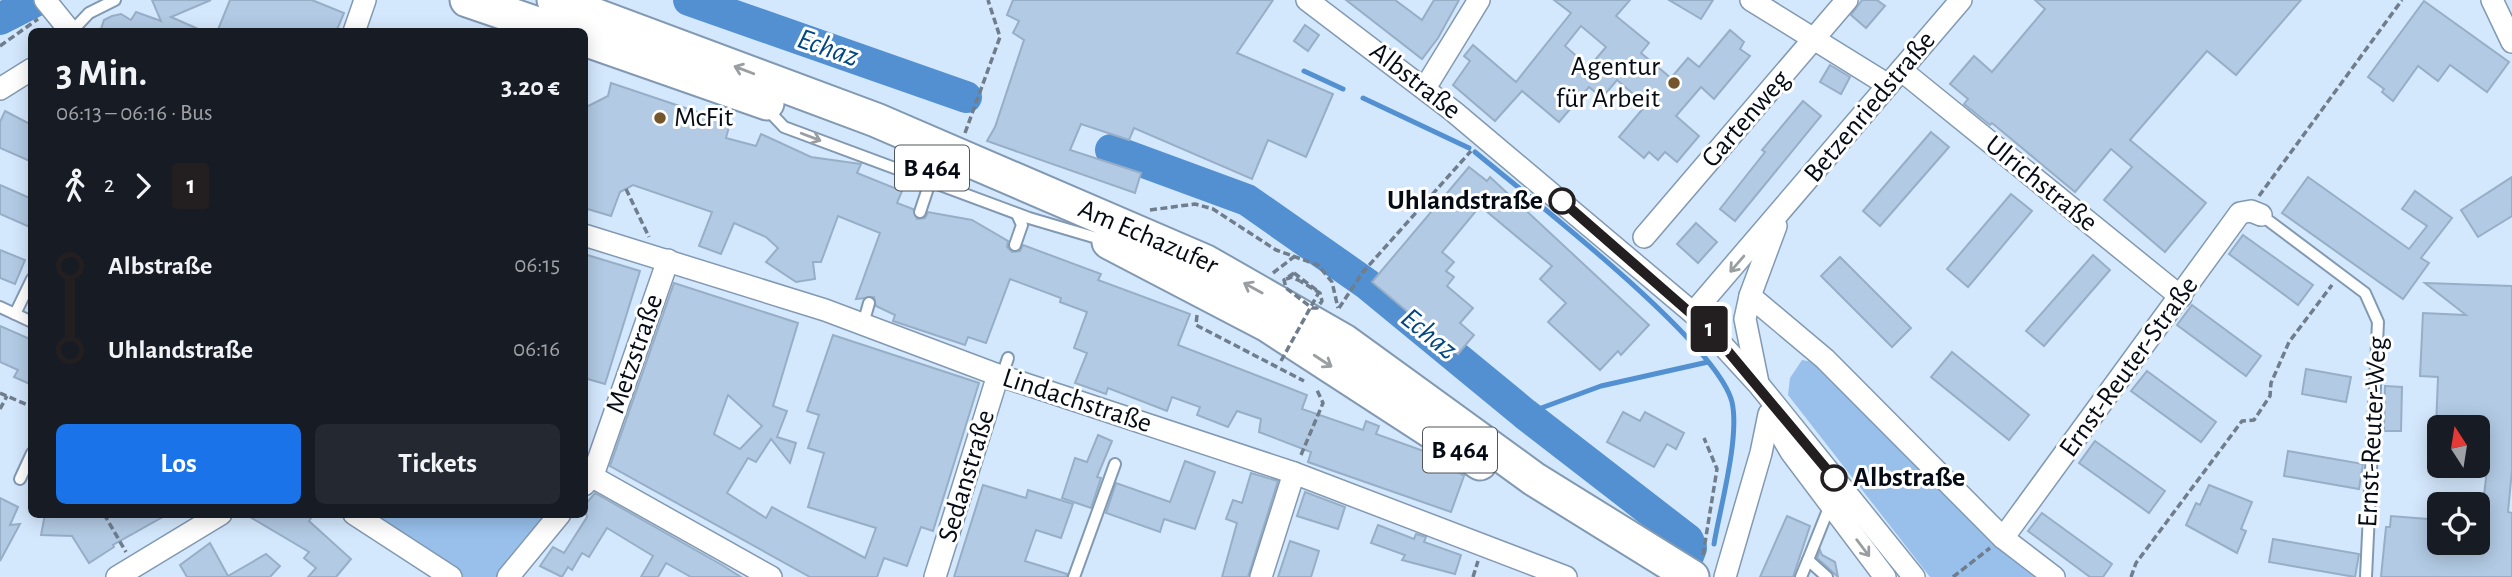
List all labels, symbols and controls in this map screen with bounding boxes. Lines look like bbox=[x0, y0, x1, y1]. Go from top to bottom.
water label: Echaz bbox=[794, 24, 862, 72]
street label: Betzenriedstraße bbox=[1799, 26, 1941, 188]
street label: Albstraße bbox=[1364, 37, 1466, 125]
place label: Agentur für Arbeit bbox=[1556, 53, 1660, 113]
text: 3 Min. bbox=[56, 55, 147, 93]
one-way arrow bbox=[733, 63, 755, 75]
street label: Gartenweg bbox=[1697, 65, 1796, 173]
text: 3.20 € bbox=[501, 74, 560, 100]
marker: Agentur für Arbeit bbox=[1666, 75, 1682, 91]
text: 06:13 – 06:16 · Bus bbox=[56, 102, 213, 125]
place label: McFit bbox=[674, 104, 733, 132]
marker: McFit bbox=[652, 110, 668, 126]
street label: Ulrichstraße bbox=[1980, 131, 2102, 237]
one-way arrow bbox=[800, 132, 822, 144]
road number: B 464 bbox=[895, 146, 969, 190]
icon: walk bbox=[56, 167, 94, 205]
icon: forward bbox=[124, 167, 162, 205]
text: 2 bbox=[104, 174, 114, 197]
text: 1 bbox=[186, 174, 195, 198]
place label: Uhlandstraße bbox=[1387, 187, 1543, 215]
marker: Uhlandstraße bbox=[1549, 188, 1575, 214]
street label: Am Echazufer bbox=[1074, 195, 1223, 280]
text: Albstraße bbox=[108, 253, 212, 279]
text: 06:15 bbox=[514, 254, 560, 277]
one-way arrow bbox=[1729, 255, 1745, 273]
street label: Ernst-Reuter-Straße bbox=[2054, 272, 2204, 462]
one-way arrow bbox=[1243, 281, 1264, 294]
street label: Metzstraße bbox=[602, 291, 668, 417]
water label: Echaz bbox=[1395, 303, 1463, 365]
line badge: 1 bbox=[1686, 306, 1732, 352]
text: 1 bbox=[1705, 317, 1713, 341]
street label: Ernst-Reuter-Weg bbox=[2354, 336, 2392, 528]
text: Uhlandstraße bbox=[108, 337, 253, 363]
text: 06:16 bbox=[513, 338, 560, 361]
one-way arrow bbox=[1313, 354, 1332, 368]
street label: Lindachstraße bbox=[999, 364, 1155, 438]
street label: Sedanstraße bbox=[934, 407, 1000, 545]
north arrow bbox=[2427, 415, 2490, 478]
map controls bbox=[2427, 415, 2490, 555]
button: Los bbox=[56, 424, 301, 504]
button: Tickets bbox=[315, 424, 560, 504]
road number: B 464 bbox=[1423, 428, 1497, 472]
place label: Albstraße bbox=[1853, 464, 1965, 492]
marker: Albstraße bbox=[1821, 465, 1847, 491]
button: locate bbox=[2427, 492, 2490, 555]
one-way arrow bbox=[1855, 538, 1870, 557]

